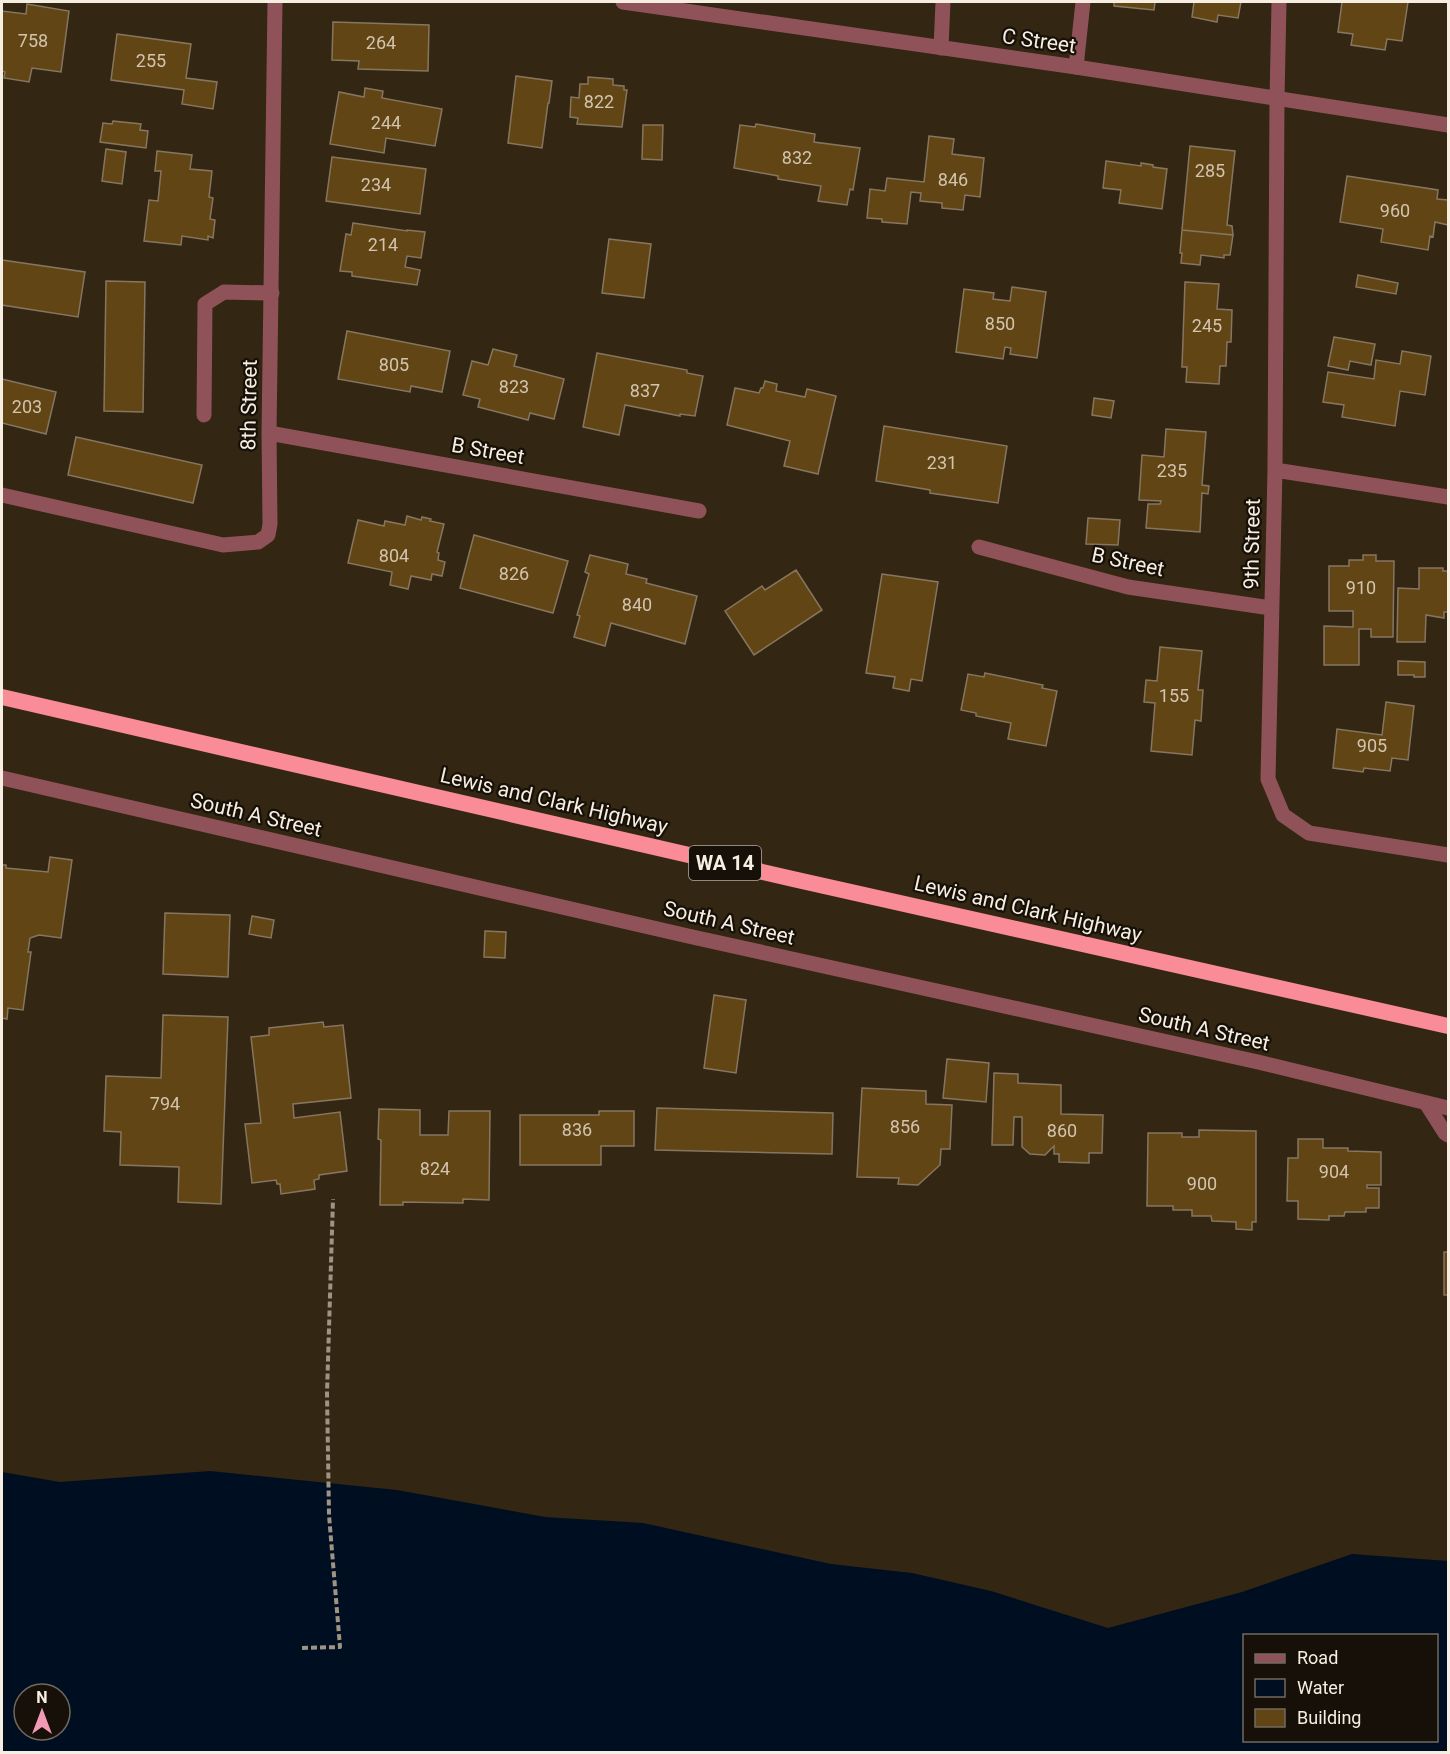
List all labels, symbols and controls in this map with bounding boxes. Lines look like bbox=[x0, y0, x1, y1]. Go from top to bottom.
street label: C Street bbox=[1001, 24, 1078, 58]
house number: 758 bbox=[18, 30, 48, 51]
house number: 264 bbox=[366, 32, 396, 53]
house number: 255 bbox=[136, 50, 166, 71]
house number: 822 bbox=[584, 91, 614, 112]
house number: 244 bbox=[371, 112, 401, 133]
house number: 832 bbox=[782, 147, 812, 168]
house number: 285 bbox=[1195, 160, 1225, 181]
house number: 846 bbox=[938, 169, 968, 190]
house number: 234 bbox=[361, 174, 391, 195]
house number: 960 bbox=[1380, 200, 1410, 221]
house number: 214 bbox=[368, 234, 398, 255]
house number: 850 bbox=[985, 313, 1015, 334]
house number: 245 bbox=[1192, 315, 1222, 336]
house number: 805 bbox=[379, 354, 409, 375]
street label: 8th Street bbox=[236, 359, 262, 451]
house number: 823 bbox=[499, 376, 529, 397]
house number: 837 bbox=[630, 380, 660, 401]
house number: 203 bbox=[12, 396, 42, 417]
street label: B Street bbox=[450, 433, 526, 469]
house number: 231 bbox=[927, 452, 957, 473]
house number: 235 bbox=[1157, 460, 1187, 481]
street label: 9th Street bbox=[1239, 498, 1265, 590]
street label: B Street bbox=[1089, 543, 1167, 581]
house number: 804 bbox=[379, 545, 409, 566]
house number: 826 bbox=[499, 563, 529, 584]
house number: 910 bbox=[1346, 577, 1376, 598]
house number: 840 bbox=[622, 594, 652, 615]
house number: 155 bbox=[1159, 685, 1189, 706]
house number: 905 bbox=[1357, 735, 1387, 756]
street label: Lewis and Clark Highway bbox=[438, 763, 670, 839]
street label: South A Street bbox=[188, 788, 324, 842]
road number: WA 14 bbox=[689, 846, 761, 880]
street label: Lewis and Clark Highway bbox=[912, 871, 1144, 947]
street label: South A Street bbox=[661, 896, 797, 950]
street label: South A Street bbox=[1136, 1002, 1272, 1056]
house number: 794 bbox=[150, 1093, 180, 1114]
house number: 856 bbox=[890, 1116, 920, 1137]
house number: 836 bbox=[562, 1119, 592, 1140]
house number: 860 bbox=[1047, 1120, 1077, 1141]
house number: 824 bbox=[420, 1158, 450, 1179]
house number: 904 bbox=[1319, 1161, 1349, 1182]
house number: 900 bbox=[1187, 1173, 1217, 1194]
legend bbox=[1243, 1634, 1438, 1742]
text: Road bbox=[1297, 1647, 1338, 1668]
text: Water bbox=[1297, 1677, 1344, 1698]
north arrow bbox=[12, 1682, 72, 1742]
text: N bbox=[36, 1688, 48, 1707]
text: Building bbox=[1297, 1707, 1361, 1728]

